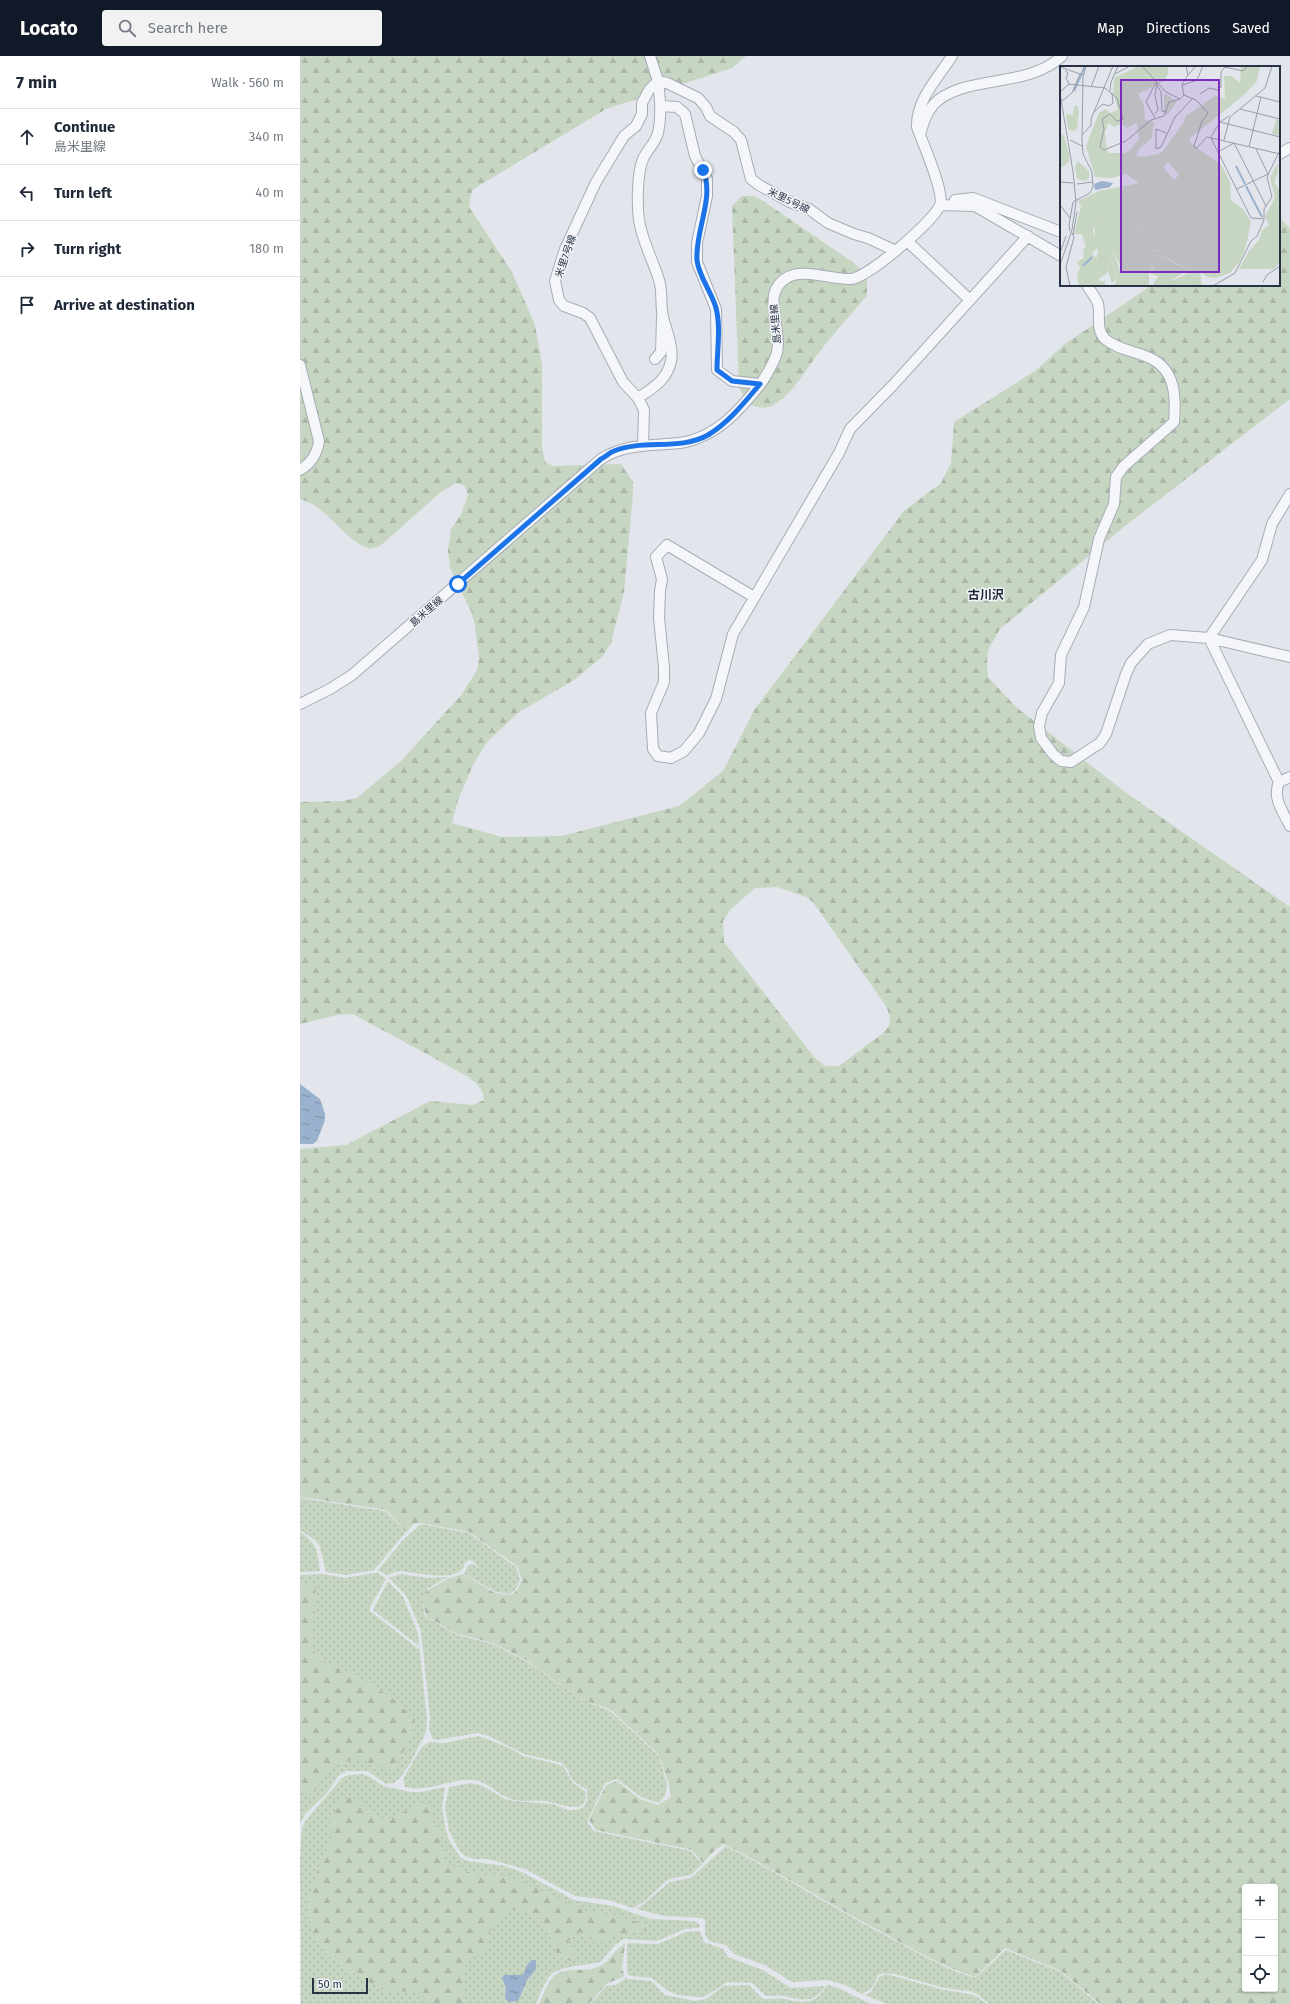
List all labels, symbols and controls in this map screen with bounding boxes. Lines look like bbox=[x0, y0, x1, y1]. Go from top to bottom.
search box bbox=[102, 10, 382, 46]
text: Locato bbox=[20, 17, 78, 40]
icon: search bbox=[116, 17, 138, 39]
text: Search here bbox=[148, 19, 228, 37]
text: Map bbox=[1097, 20, 1124, 37]
text: Directions bbox=[1146, 20, 1210, 37]
text: Saved bbox=[1232, 20, 1270, 37]
inset map bbox=[1060, 66, 1280, 286]
text: 7 min bbox=[16, 72, 57, 93]
text: Walk · 560 m bbox=[211, 75, 284, 90]
text: Continue bbox=[54, 118, 115, 136]
icon: ahead bbox=[16, 126, 38, 148]
text: 340 m bbox=[249, 129, 284, 144]
text: 島米里線 bbox=[54, 139, 106, 154]
route end bbox=[694, 161, 712, 179]
icon: left bbox=[16, 182, 38, 204]
text: Turn left bbox=[54, 184, 112, 202]
text: 40 m bbox=[255, 185, 284, 200]
street label: 米里5号線 bbox=[766, 186, 811, 216]
street label: 米里7号線 bbox=[553, 233, 579, 279]
icon: right bbox=[16, 238, 38, 260]
text: Turn right bbox=[54, 240, 121, 258]
text: 180 m bbox=[249, 241, 284, 256]
icon: arrive bbox=[16, 294, 38, 316]
text: Arrive at destination bbox=[54, 296, 195, 314]
street label: 島米里線 bbox=[768, 303, 784, 344]
route start bbox=[449, 575, 467, 593]
district label: 古川沢 bbox=[968, 588, 1004, 602]
street label: 島米里線 bbox=[408, 594, 446, 629]
map controls bbox=[1242, 1884, 1278, 1992]
button: + bbox=[1242, 1884, 1278, 1920]
button: − bbox=[1242, 1920, 1278, 1956]
button: locate bbox=[1242, 1956, 1278, 1992]
scale bar bbox=[312, 1976, 368, 1995]
text: 50 m bbox=[318, 1978, 342, 1991]

